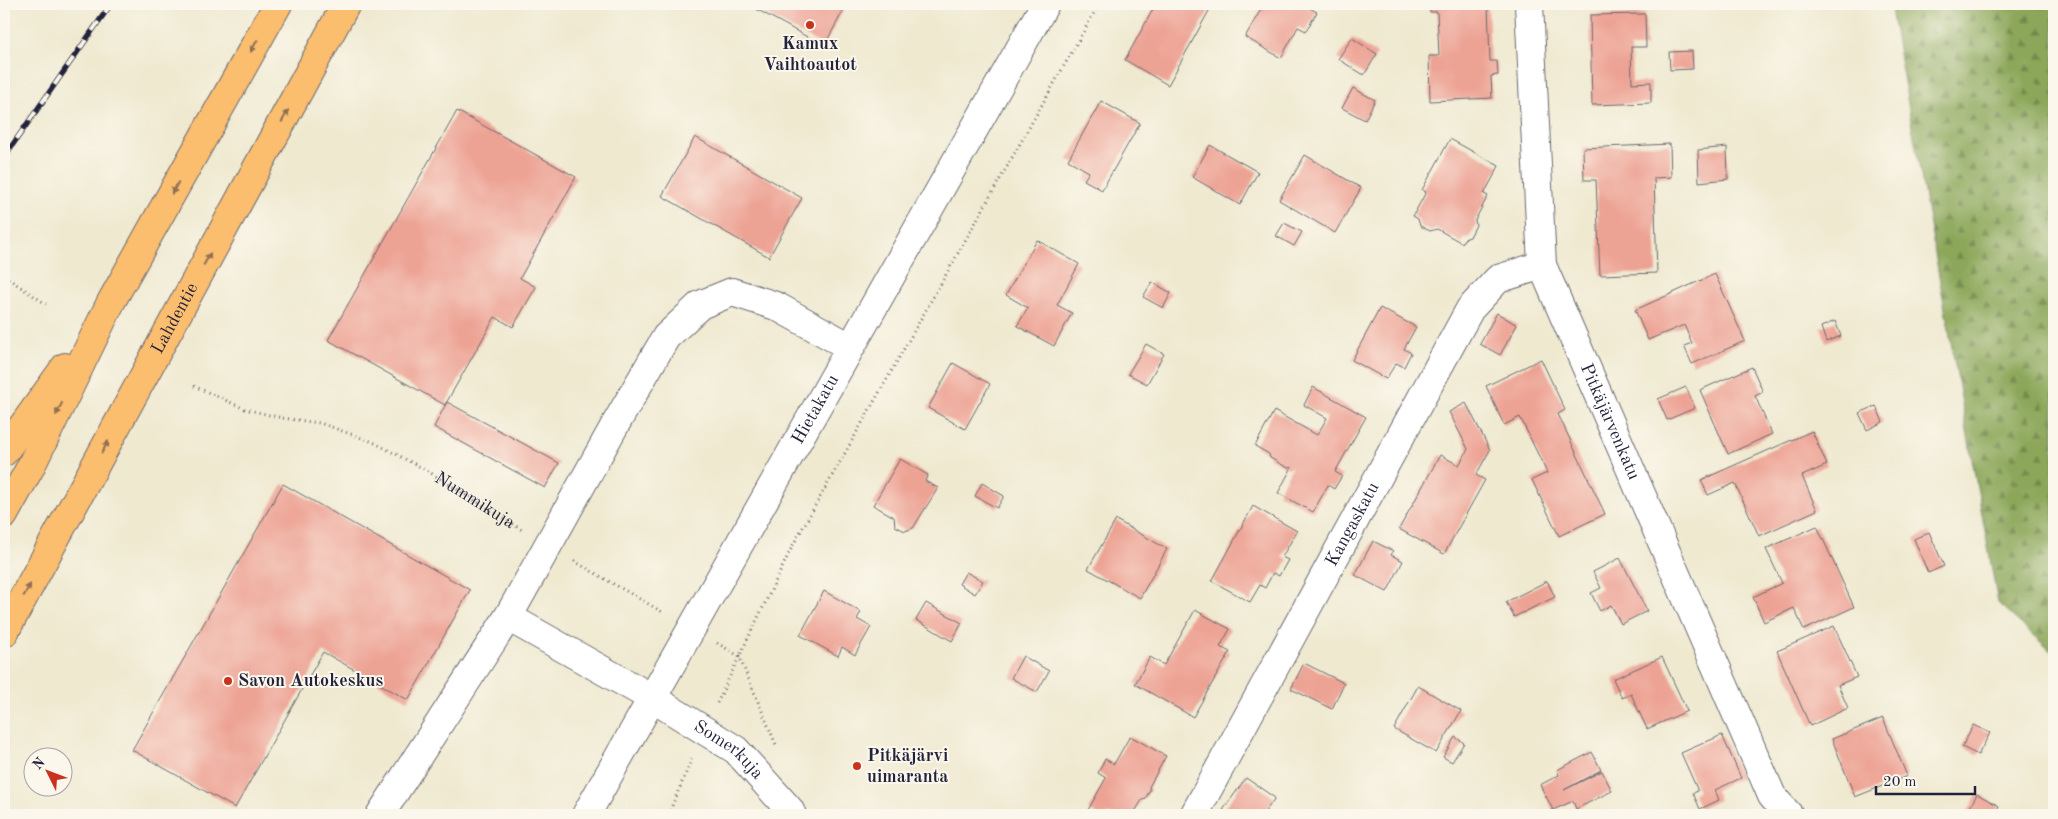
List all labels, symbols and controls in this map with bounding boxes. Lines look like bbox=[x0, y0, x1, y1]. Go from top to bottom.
marker: Kamux Vaihtoautot bbox=[804, 19, 816, 31]
place label: Kamux Vaihtoautot bbox=[763, 35, 857, 74]
one-way arrow bbox=[250, 40, 259, 53]
one-way arrow bbox=[281, 108, 289, 123]
one-way arrow bbox=[170, 181, 179, 195]
one-way arrow bbox=[203, 252, 212, 265]
street label: Lahdentie bbox=[149, 280, 201, 357]
street label: Pitkäjärvenkatu bbox=[1577, 361, 1643, 483]
street label: Hietakatu bbox=[789, 371, 842, 447]
one-way arrow bbox=[55, 402, 63, 416]
one-way arrow bbox=[101, 440, 109, 455]
street label: Nummikuja bbox=[431, 469, 518, 532]
street label: Kangaskatu bbox=[1322, 479, 1383, 570]
one-way arrow bbox=[23, 583, 31, 597]
place label: Savon Autokeskus bbox=[238, 672, 383, 690]
marker: Savon Autokeskus bbox=[222, 675, 234, 687]
street label: Somerkuja bbox=[691, 717, 767, 783]
north arrow bbox=[22, 746, 72, 796]
place label: Pitkäjärvi uimaranta bbox=[867, 747, 948, 786]
text: N bbox=[30, 755, 48, 773]
marker: Pitkäjärvi uimaranta bbox=[851, 760, 863, 772]
scale bar bbox=[1876, 764, 1974, 796]
text: 20 m bbox=[1883, 775, 1917, 790]

